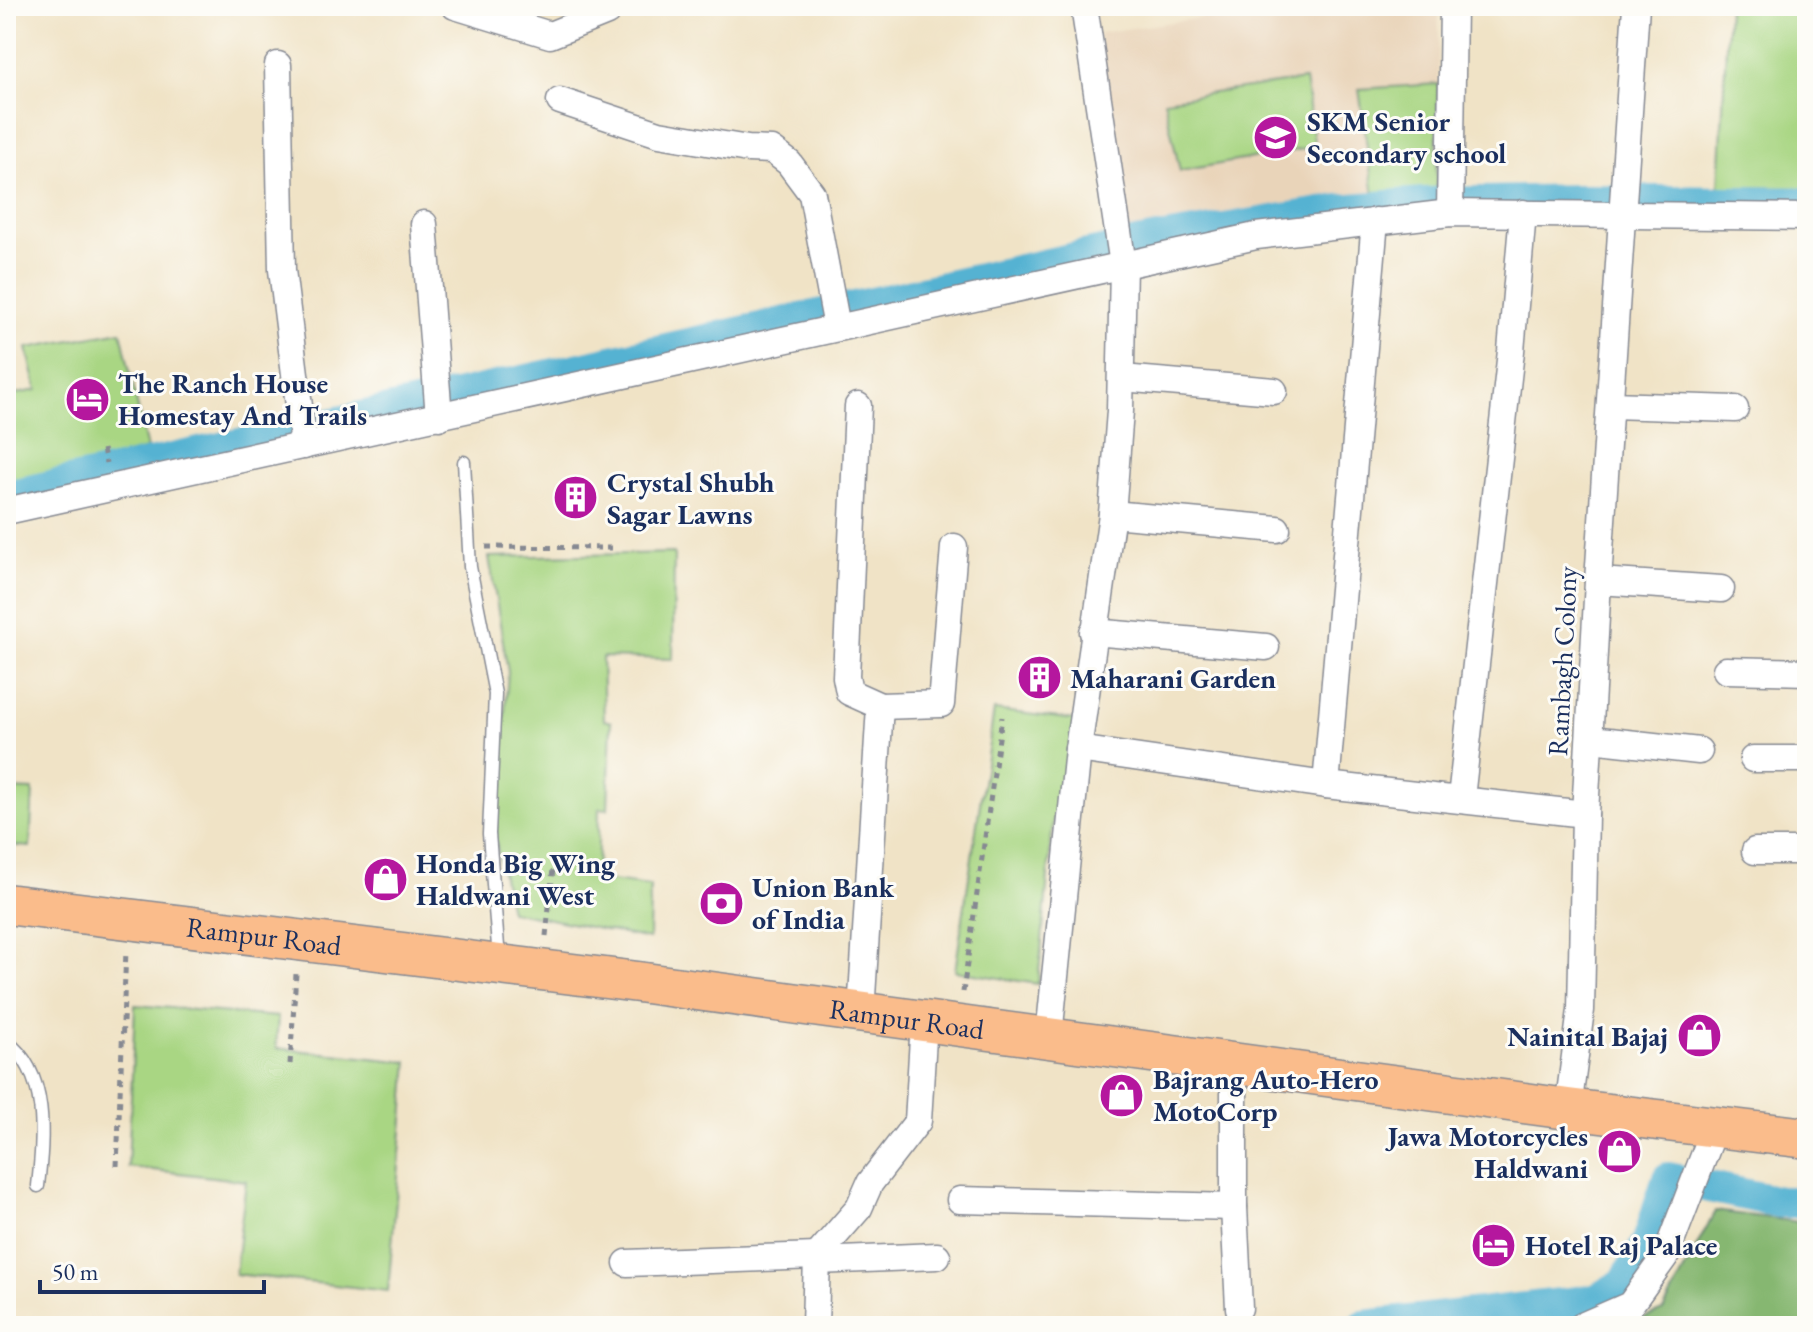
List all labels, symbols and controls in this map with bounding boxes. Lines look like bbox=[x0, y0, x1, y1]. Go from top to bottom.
place label: SKM Senior Secondary school bbox=[1307, 103, 1506, 171]
school or university icon: SKM Senior Secondary school bbox=[1252, 113, 1300, 161]
place label: The Ranch House Homestay And Trails bbox=[118, 365, 367, 433]
hotel icon: The Ranch House Homestay And Trails bbox=[63, 375, 111, 423]
place label: Crystal Shubh Sagar Lawns bbox=[607, 464, 775, 532]
building icon: Crystal Shubh Sagar Lawns bbox=[552, 474, 600, 522]
street label: Rambagh Colony bbox=[1539, 564, 1585, 757]
building icon: Maharani Garden bbox=[1015, 654, 1063, 702]
place label: Maharani Garden bbox=[1070, 660, 1276, 696]
place label: Honda Big Wing Haldwani West bbox=[416, 845, 616, 913]
shop icon: Honda Big Wing Haldwani West bbox=[361, 855, 409, 903]
place label: Union Bank of India bbox=[752, 869, 895, 937]
bank icon: Union Bank of India bbox=[697, 879, 745, 927]
street label: Rampur Road bbox=[184, 908, 344, 963]
street label: Rampur Road bbox=[827, 990, 987, 1047]
shop icon: Nainital Bajaj bbox=[1675, 1012, 1723, 1060]
place label: Nainital Bajaj bbox=[1507, 1018, 1668, 1054]
place label: Bajrang Auto-Hero MotoCorp bbox=[1153, 1061, 1379, 1129]
shop icon: Bajrang Auto-Hero MotoCorp bbox=[1098, 1071, 1146, 1119]
place label: Jawa Motorcycles Haldwani bbox=[1384, 1118, 1588, 1186]
shop icon: Jawa Motorcycles Haldwani bbox=[1595, 1128, 1643, 1176]
hotel icon: Hotel Raj Palace bbox=[1470, 1221, 1518, 1269]
place label: Hotel Raj Palace bbox=[1525, 1227, 1718, 1263]
scale bar bbox=[40, 1244, 264, 1294]
text: 50 m bbox=[52, 1256, 99, 1287]

